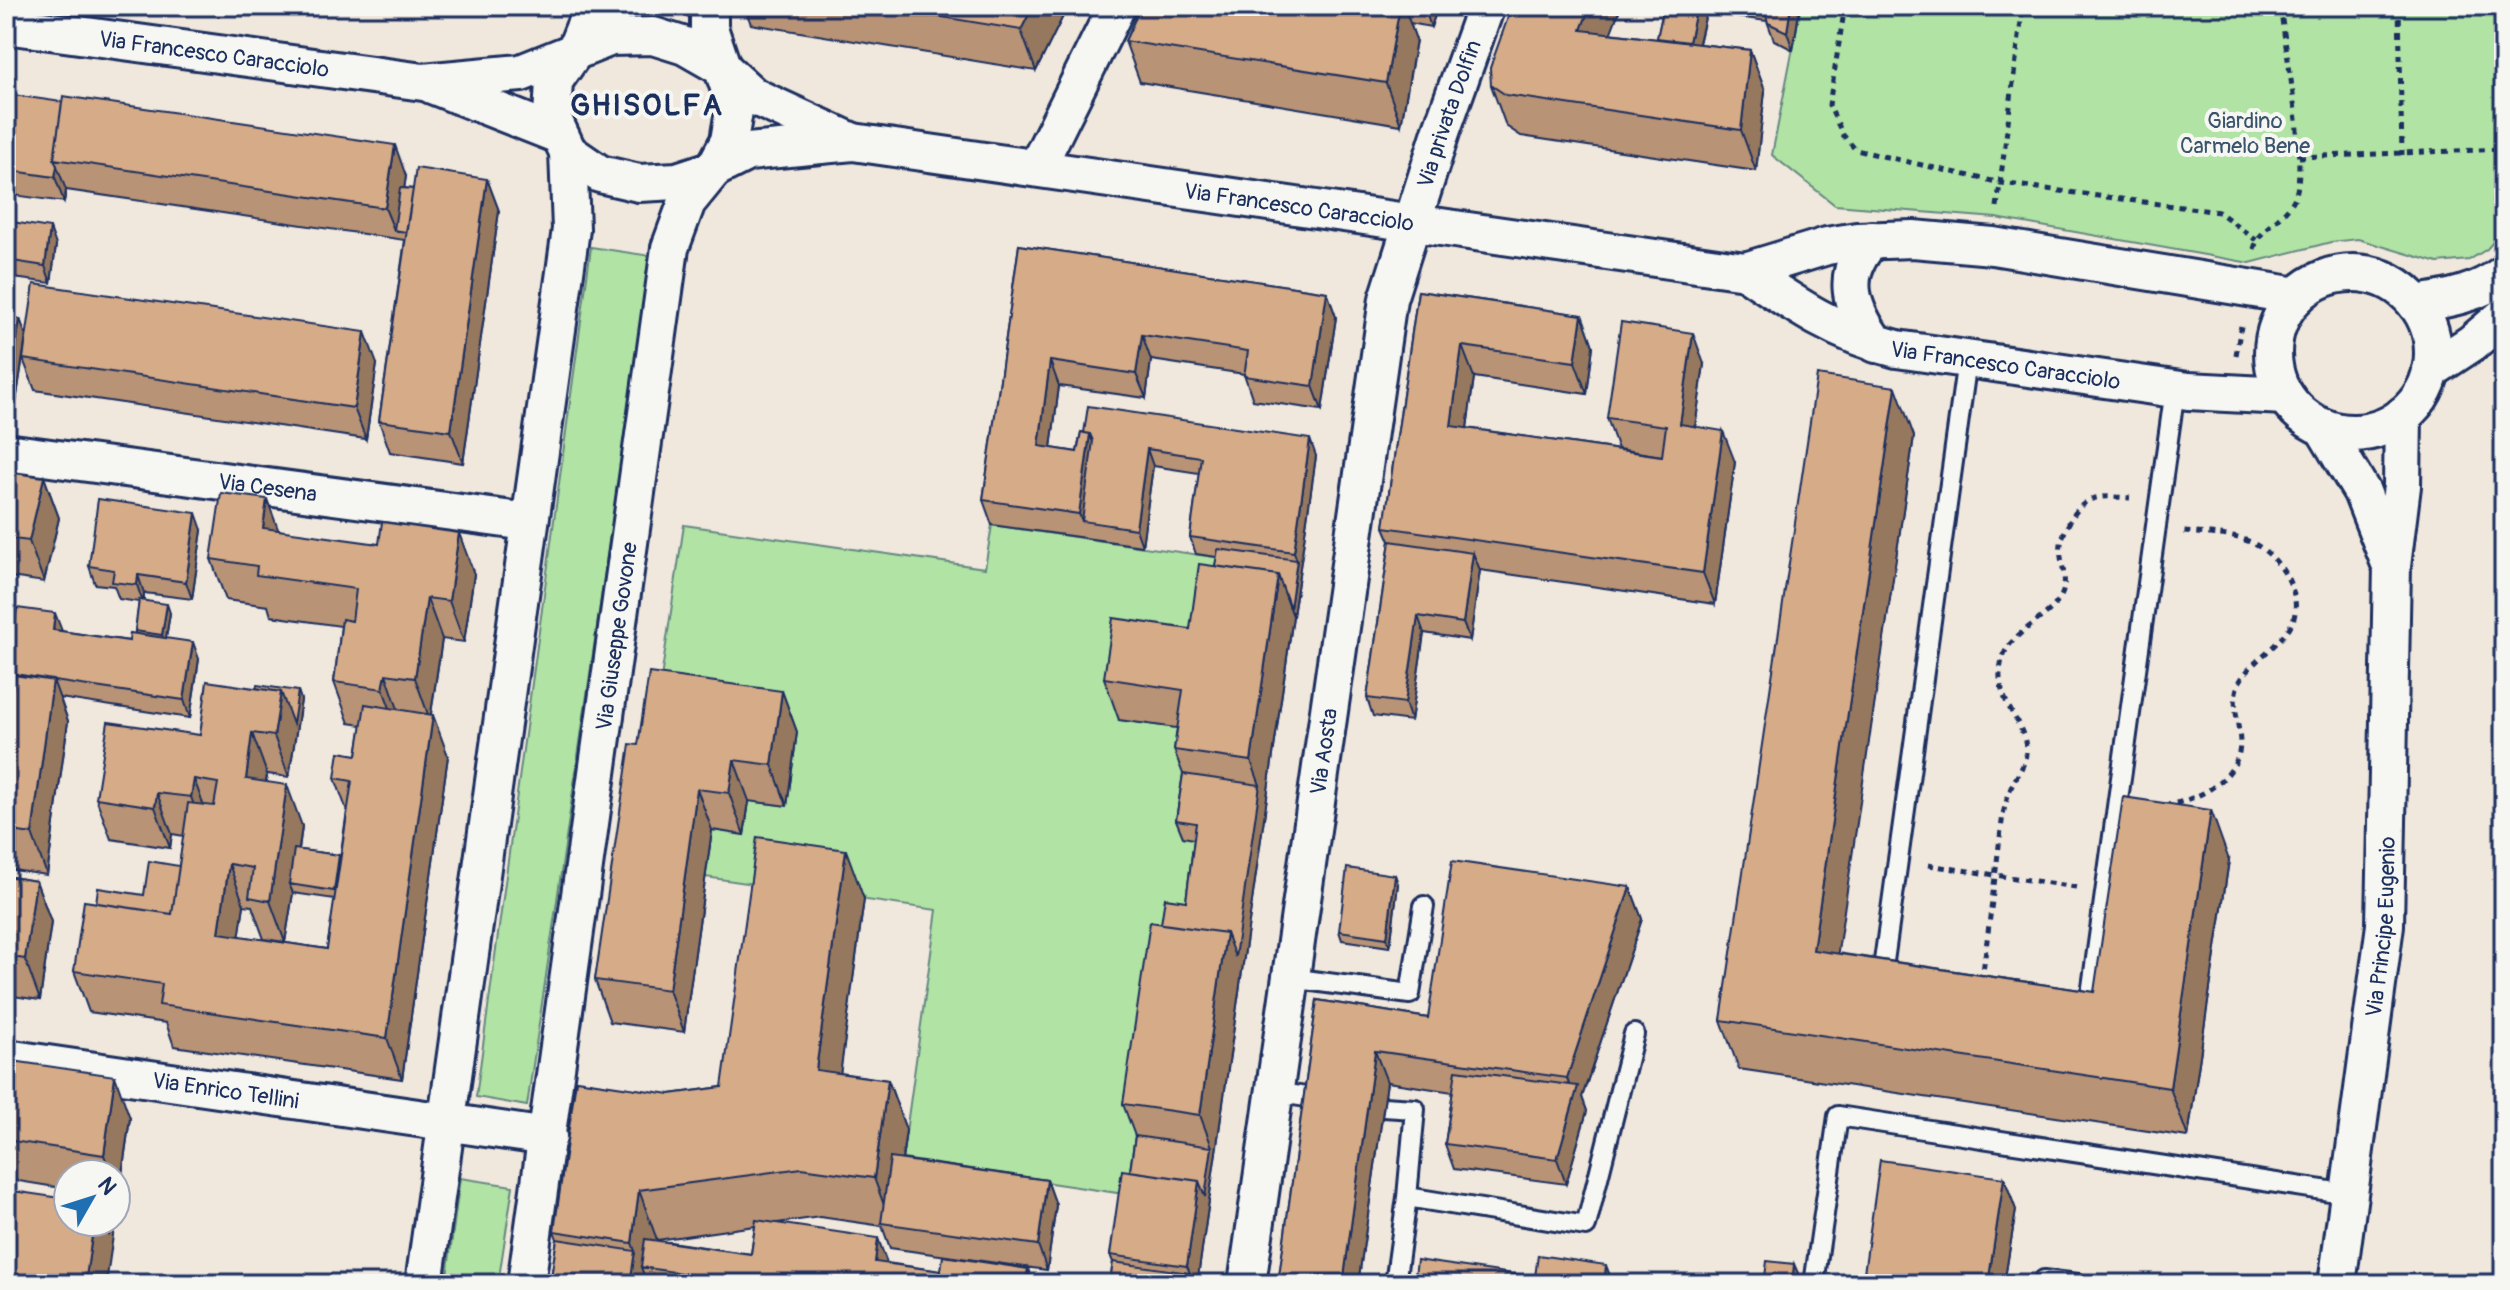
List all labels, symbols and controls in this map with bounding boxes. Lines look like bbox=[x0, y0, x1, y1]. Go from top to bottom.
street label: Via Francesco Caracciolo bbox=[97, 25, 331, 84]
street label: Via privata Dolfin bbox=[1411, 36, 1488, 191]
district label: GHISOLFA bbox=[570, 87, 724, 124]
park label: Giardino Carmelo Bene bbox=[2180, 107, 2310, 160]
street label: Via Francesco Caracciolo bbox=[1182, 177, 1416, 238]
street label: Via Francesco Caracciolo bbox=[1888, 335, 2122, 396]
street label: Via Cesena bbox=[216, 468, 319, 509]
street label: Via Giuseppe Govone bbox=[590, 540, 644, 732]
street label: Via Aosta bbox=[1304, 706, 1344, 797]
street label: Via Principe Eugenio bbox=[2360, 836, 2402, 1019]
street label: Via Enrico Tellini bbox=[150, 1066, 301, 1116]
north arrow bbox=[52, 1158, 132, 1238]
text: N bbox=[91, 1171, 122, 1201]

